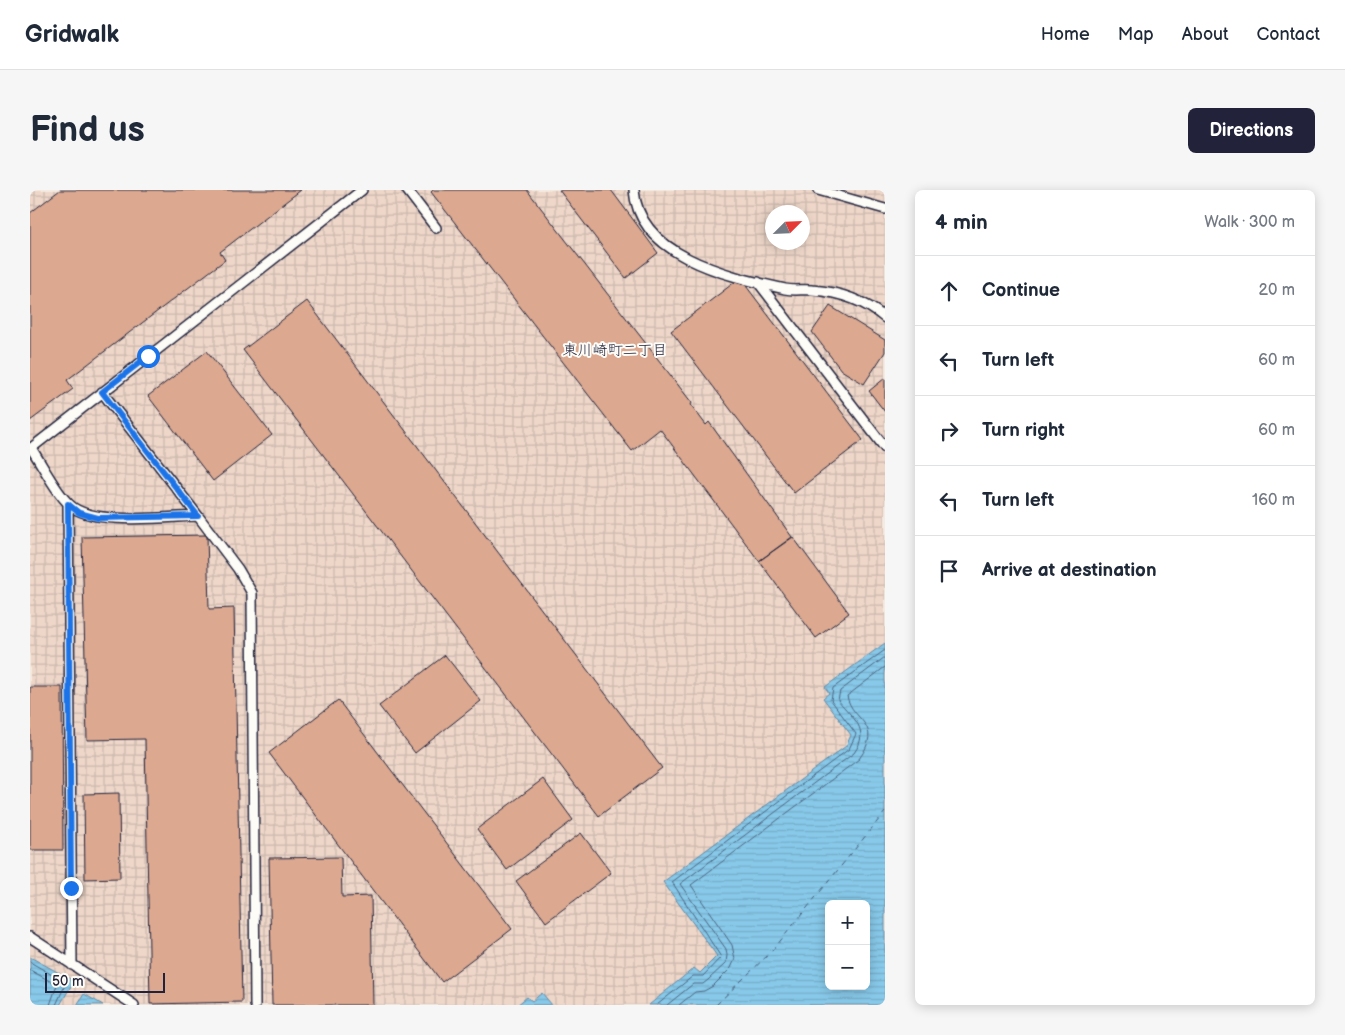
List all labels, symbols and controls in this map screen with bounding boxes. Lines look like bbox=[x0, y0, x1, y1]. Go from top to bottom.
text: Gridwalk bbox=[25, 20, 119, 49]
text: Home bbox=[1041, 24, 1090, 45]
text: Map bbox=[1118, 24, 1154, 45]
text: About bbox=[1182, 24, 1229, 45]
text: Contact bbox=[1257, 24, 1320, 45]
button: Directions bbox=[1188, 108, 1315, 153]
text: Find us bbox=[30, 109, 145, 152]
north arrow bbox=[765, 205, 810, 250]
text: 4 min bbox=[935, 210, 988, 235]
text: Walk · 300 m bbox=[1204, 213, 1295, 232]
icon: ahead bbox=[935, 277, 963, 305]
text: Continue bbox=[982, 279, 1060, 302]
text: 20 m bbox=[1259, 281, 1295, 300]
district label: 東川崎町二丁目 bbox=[562, 341, 668, 360]
route start bbox=[137, 345, 160, 368]
icon: left bbox=[935, 347, 963, 375]
text: Turn left bbox=[982, 349, 1054, 372]
text: 60 m bbox=[1258, 351, 1295, 370]
icon: right bbox=[935, 417, 963, 445]
text: Turn right bbox=[982, 419, 1065, 442]
text: 60 m bbox=[1258, 421, 1295, 440]
icon: left bbox=[935, 487, 963, 515]
text: Turn left bbox=[982, 489, 1054, 512]
text: 160 m bbox=[1252, 491, 1295, 510]
icon: arrive bbox=[935, 557, 963, 585]
text: Arrive at destination bbox=[982, 559, 1157, 582]
route end bbox=[60, 877, 83, 900]
map controls bbox=[825, 900, 870, 990]
button: + bbox=[825, 900, 870, 945]
button: − bbox=[825, 945, 870, 990]
scale bar bbox=[45, 970, 165, 993]
text: 50 m bbox=[52, 973, 84, 990]

